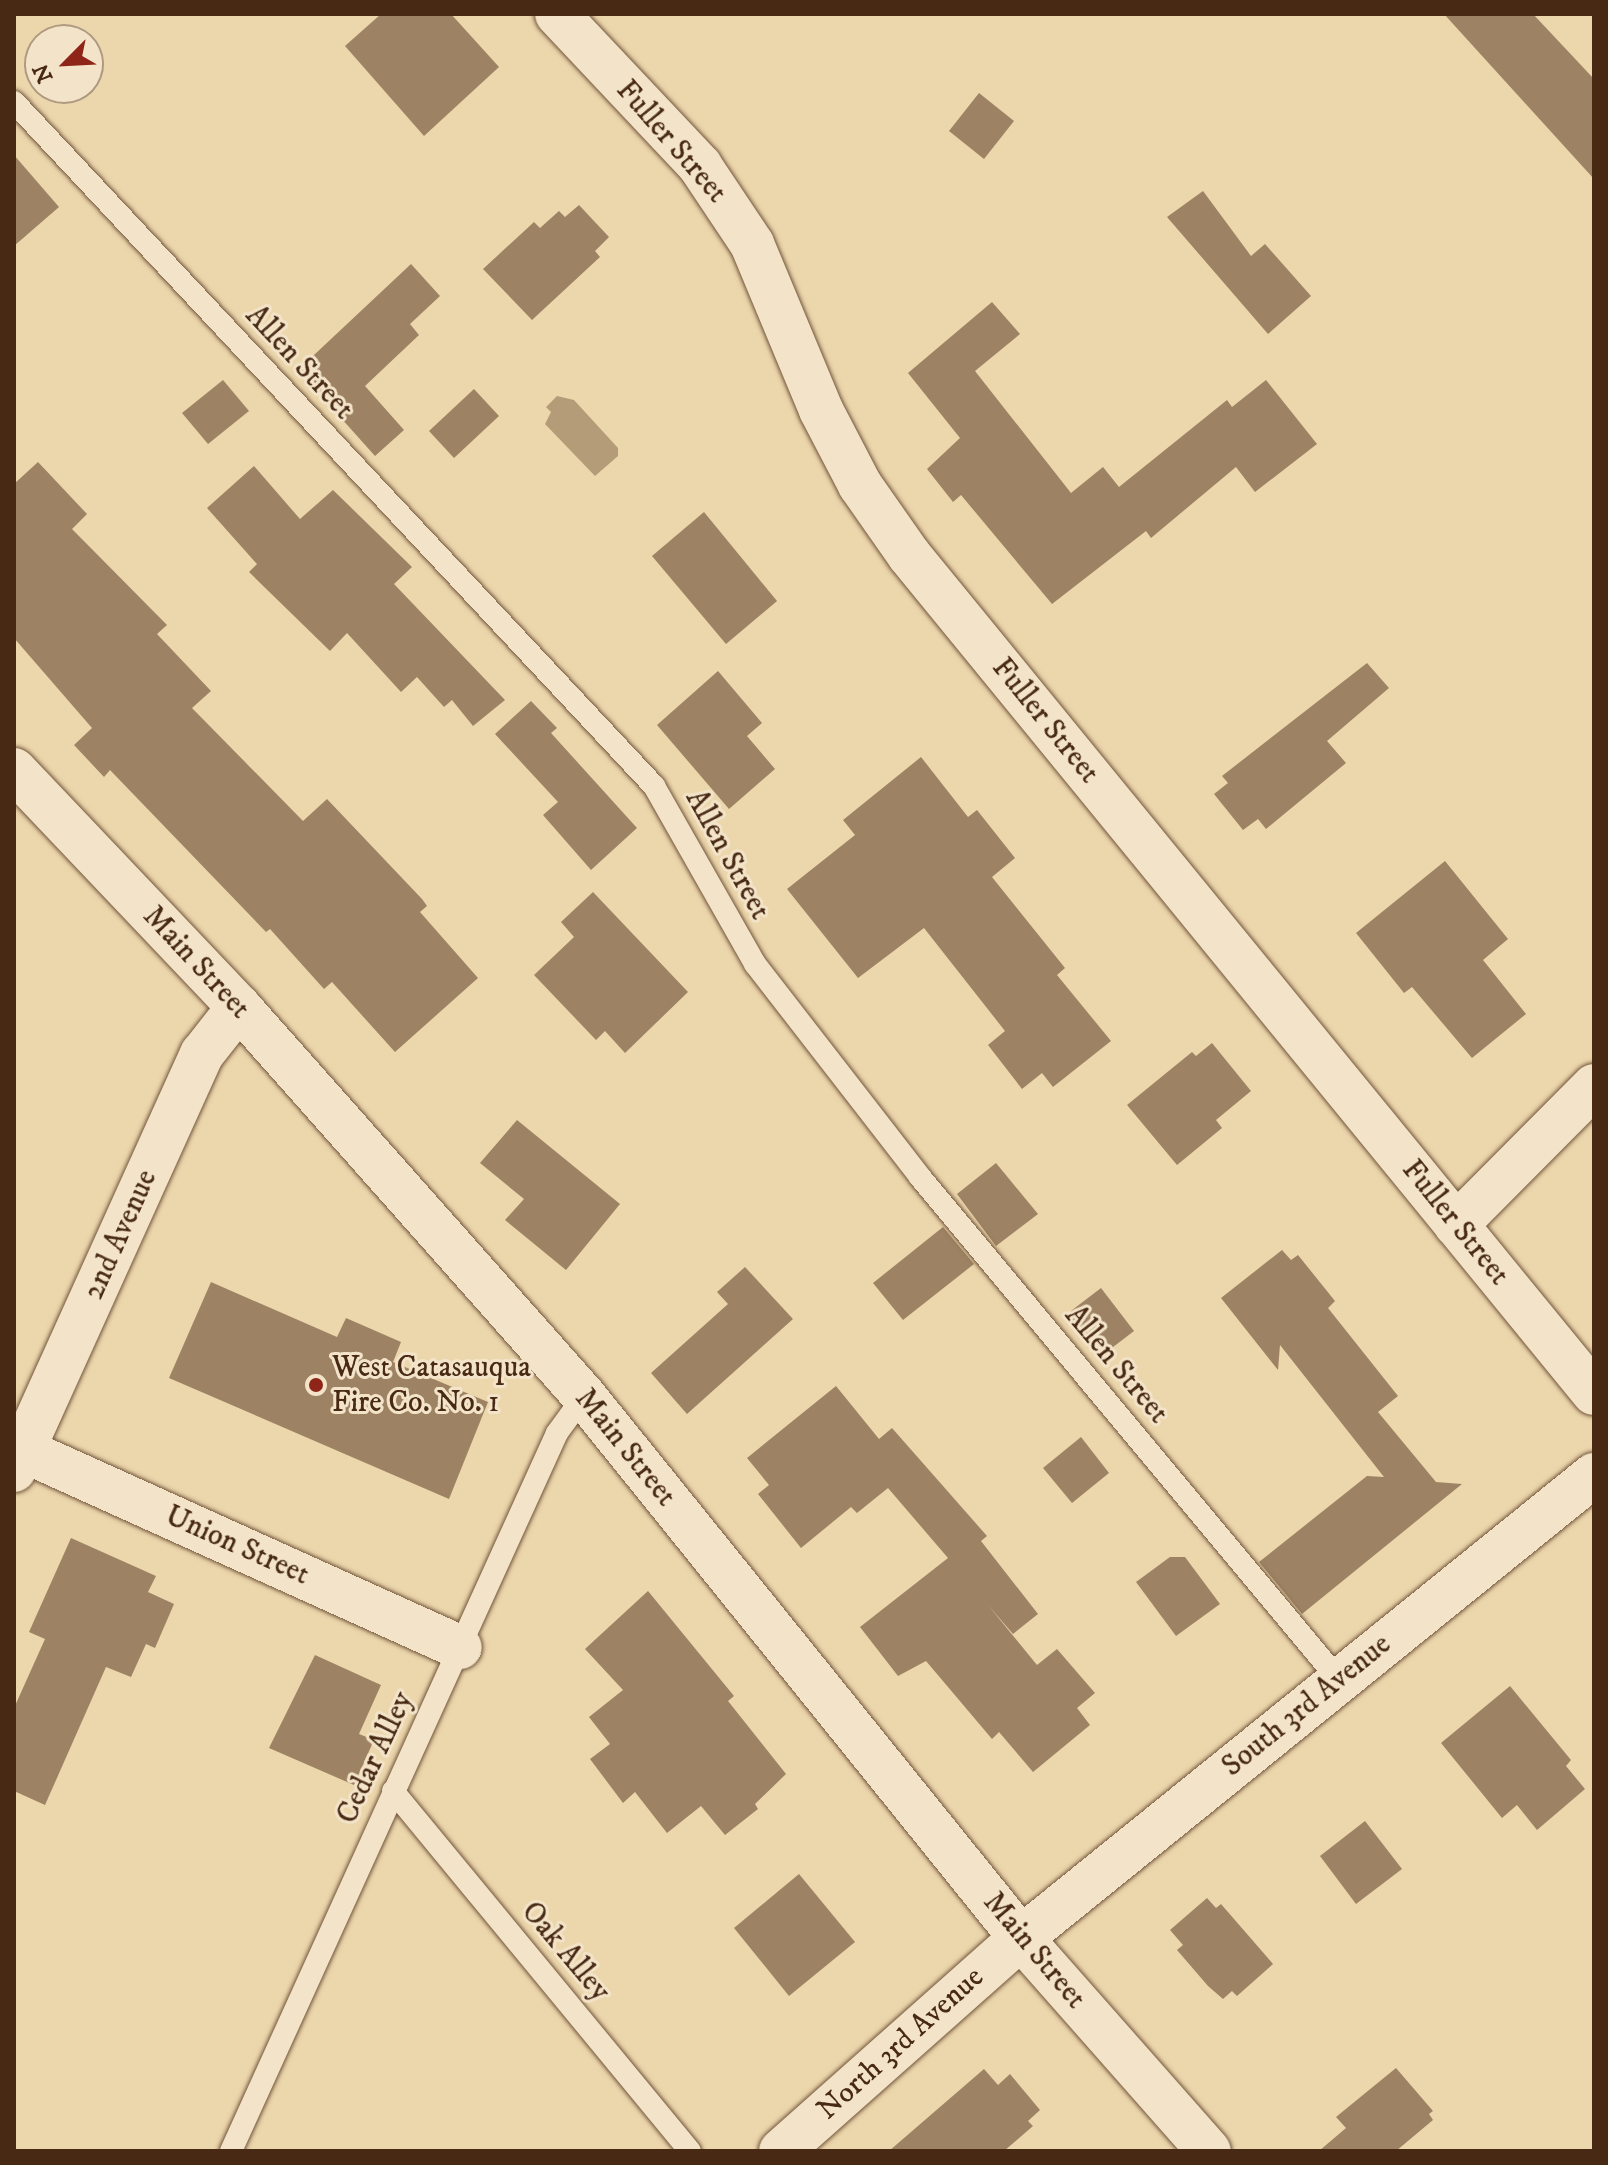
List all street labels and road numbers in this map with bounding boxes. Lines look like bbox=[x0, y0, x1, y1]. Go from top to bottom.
street label: Fuller Street bbox=[608, 73, 734, 211]
street label: Allen Street bbox=[237, 299, 361, 427]
street label: Fuller Street bbox=[984, 651, 1106, 791]
street label: Allen Street bbox=[677, 784, 777, 926]
street label: Main Street bbox=[135, 899, 257, 1027]
street label: Fuller Street bbox=[1394, 1153, 1516, 1293]
street label: 2nd Avenue bbox=[76, 1165, 166, 1305]
street label: Allen Street bbox=[1056, 1299, 1176, 1431]
street label: Main Street bbox=[567, 1382, 683, 1514]
street label: Union Street bbox=[160, 1498, 314, 1594]
street label: South 3rd Avenue bbox=[1215, 1627, 1399, 1785]
street label: Cedar Alley bbox=[330, 1686, 422, 1830]
street label: Main Street bbox=[975, 1885, 1093, 2017]
street label: Oak Alley bbox=[513, 1895, 617, 2009]
street label: North 3rd Avenue bbox=[810, 1960, 992, 2128]

